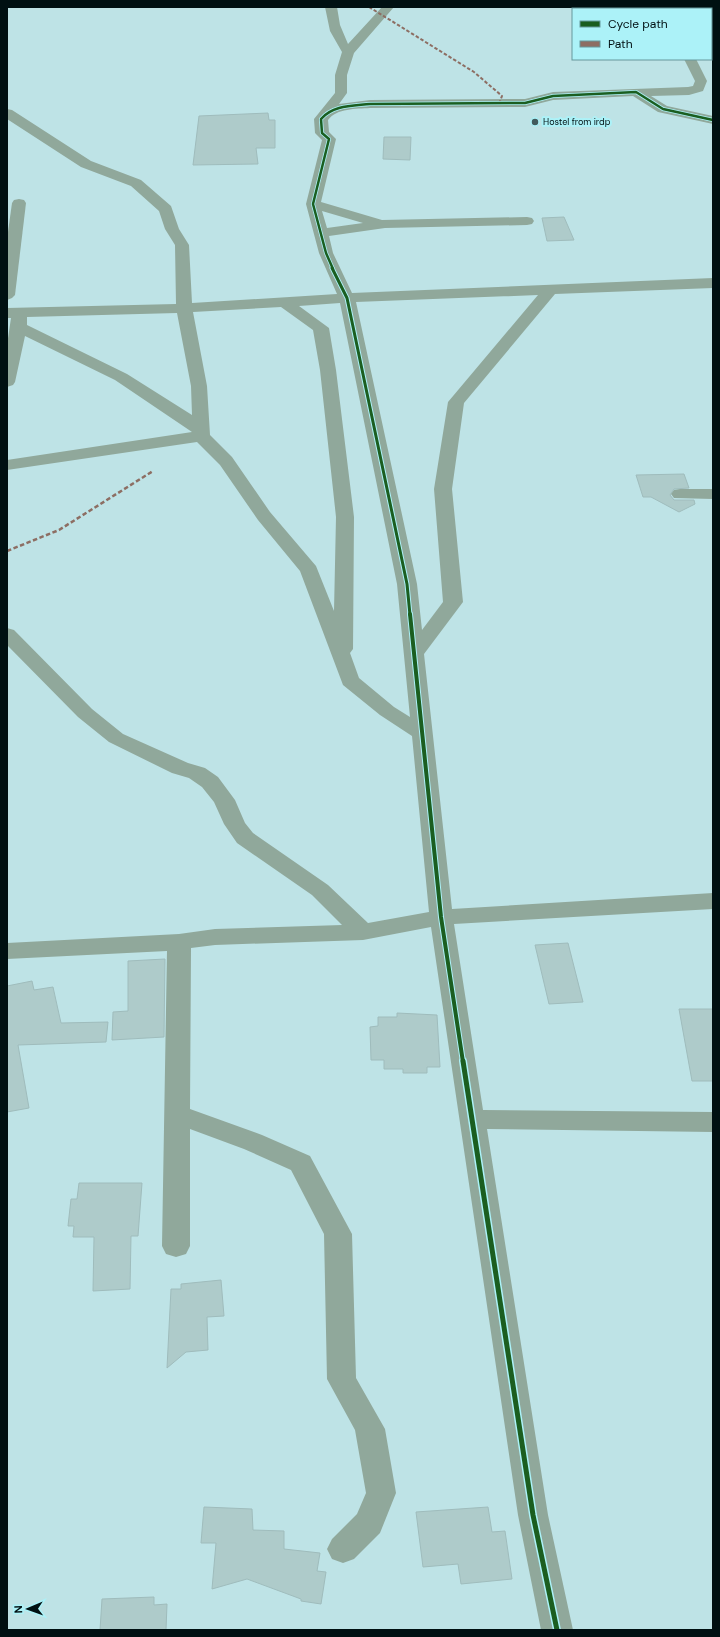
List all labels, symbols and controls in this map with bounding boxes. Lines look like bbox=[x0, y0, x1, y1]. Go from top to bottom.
legend bbox=[572, 8, 712, 60]
text: Cycle path bbox=[608, 16, 668, 32]
text: Path bbox=[608, 36, 633, 52]
place label: Hostel from irdp bbox=[543, 116, 611, 128]
marker: Hostel from irdp bbox=[530, 117, 540, 127]
north arrow bbox=[8, 1589, 48, 1629]
text: N bbox=[11, 1605, 25, 1614]

